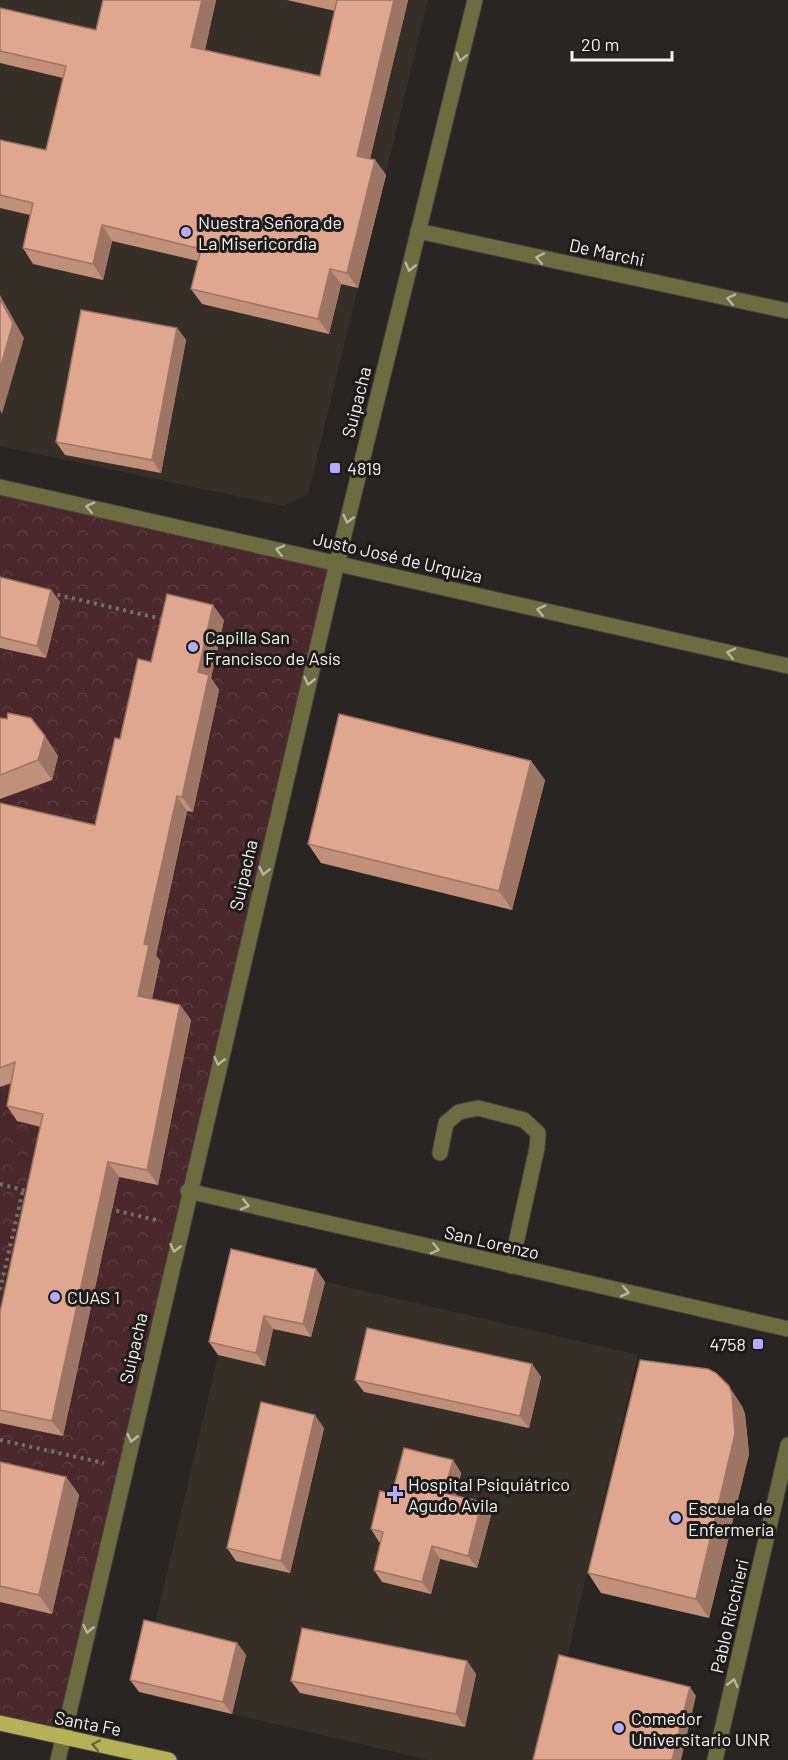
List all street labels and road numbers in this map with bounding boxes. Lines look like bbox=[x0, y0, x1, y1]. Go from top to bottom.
street label: De Marchi bbox=[567, 233, 647, 271]
street label: Suipacha bbox=[337, 364, 375, 440]
street label: Justo José de Urquiza bbox=[311, 527, 485, 587]
street label: Suipacha bbox=[224, 837, 262, 913]
street label: San Lorenzo bbox=[442, 1220, 542, 1264]
street label: Suipacha bbox=[114, 1310, 152, 1386]
street label: Pablo Ricchieri bbox=[705, 1557, 753, 1675]
street label: Santa Fe bbox=[53, 1706, 123, 1740]

